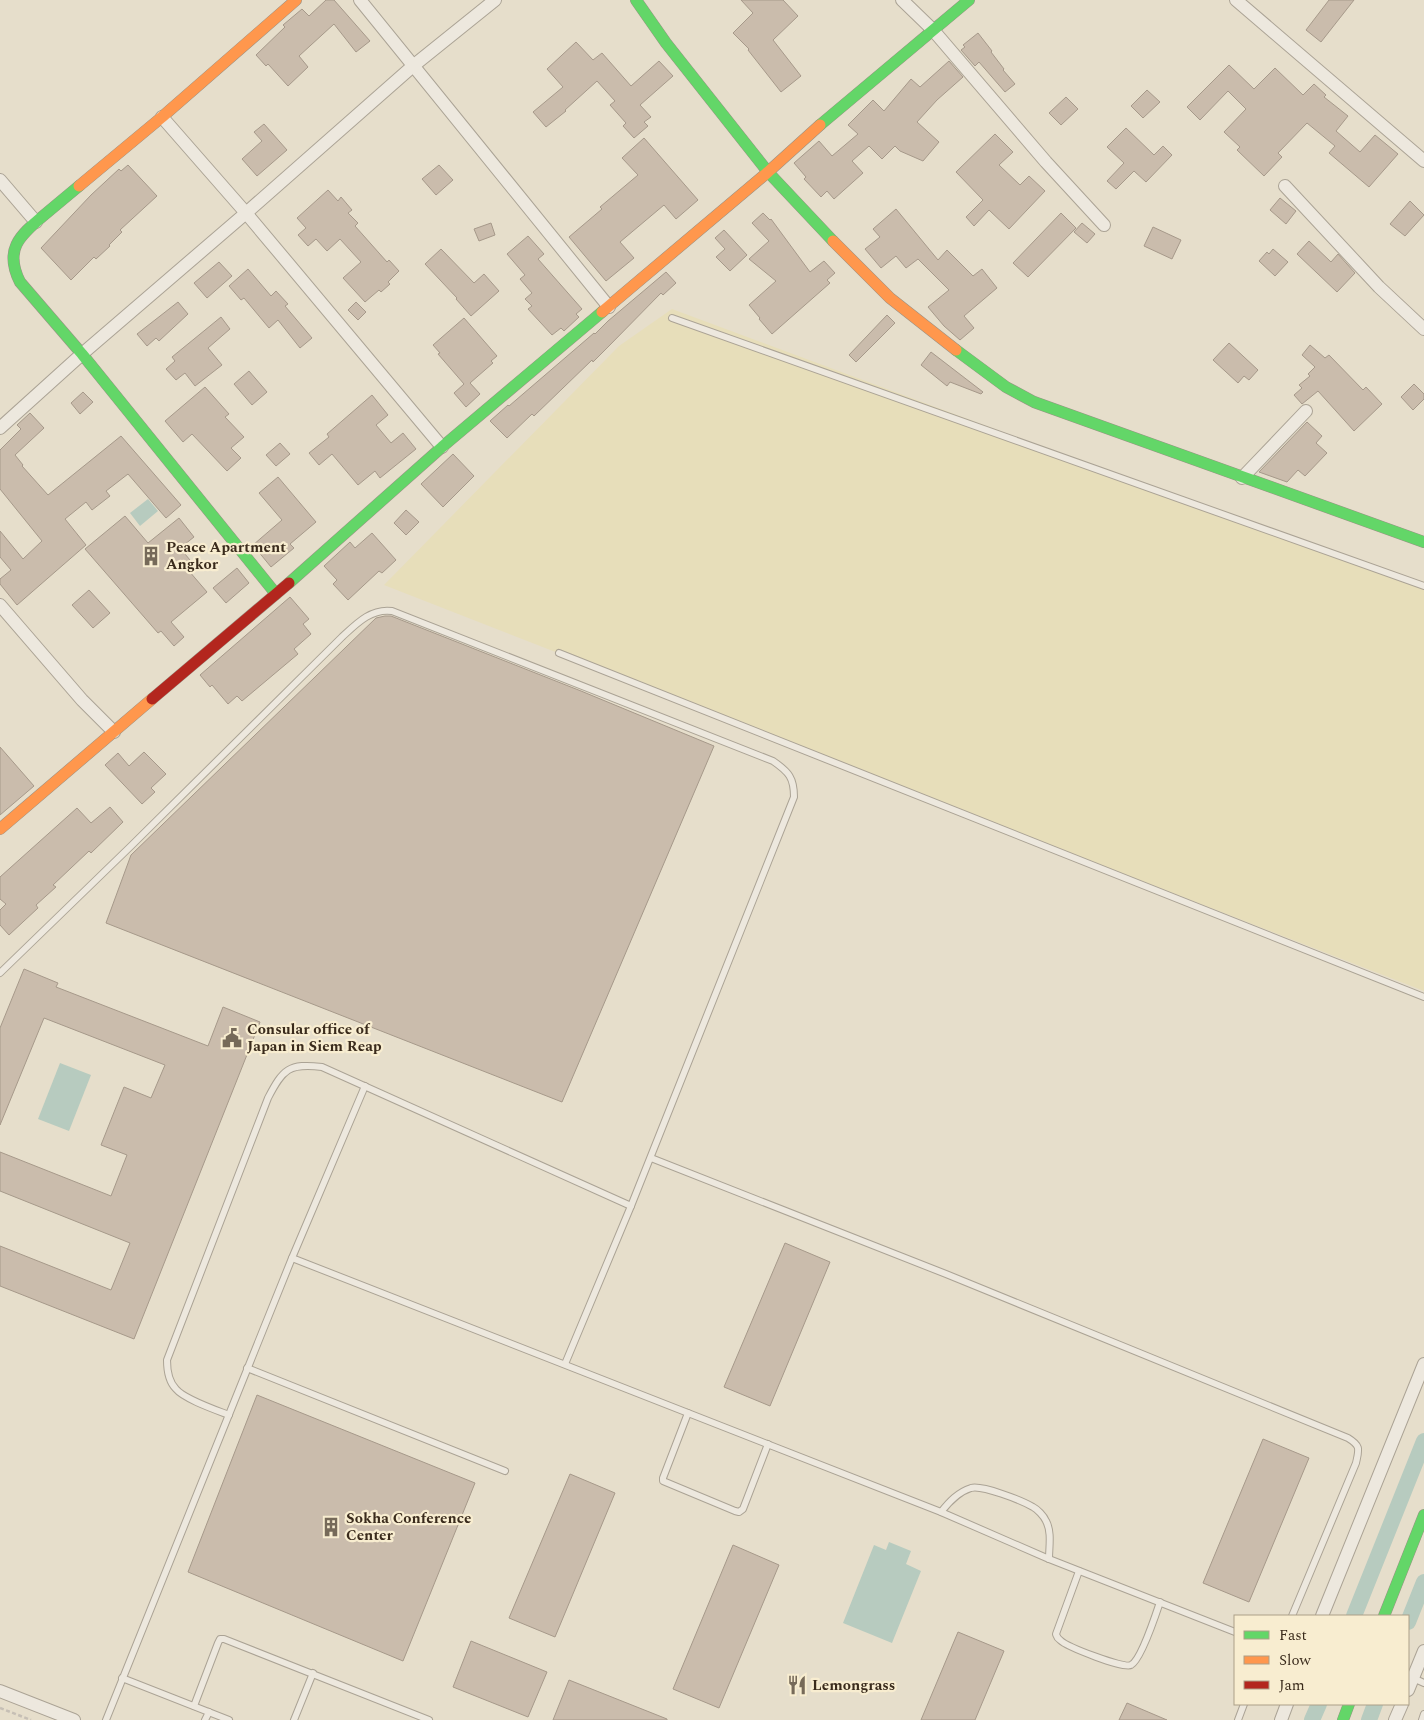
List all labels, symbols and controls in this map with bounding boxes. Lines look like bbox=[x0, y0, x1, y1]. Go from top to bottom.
place label: Peace Apartment Angkor bbox=[166, 536, 286, 576]
building icon: Peace Apartment Angkor bbox=[140, 545, 162, 567]
place label: Consular office of Japan in Siem Reap bbox=[247, 1018, 382, 1058]
public building icon: Consular office of Japan in Siem Reap bbox=[221, 1027, 243, 1049]
place label: Sokha Conference Center bbox=[346, 1507, 471, 1547]
building icon: Sokha Conference Center bbox=[320, 1516, 342, 1538]
legend bbox=[1234, 1615, 1409, 1705]
text: Fast bbox=[1279, 1624, 1307, 1647]
text: Slow bbox=[1279, 1649, 1311, 1672]
restaurant icon: Lemongrass bbox=[786, 1674, 808, 1696]
place label: Lemongrass bbox=[812, 1674, 895, 1697]
text: Jam bbox=[1279, 1674, 1305, 1697]

